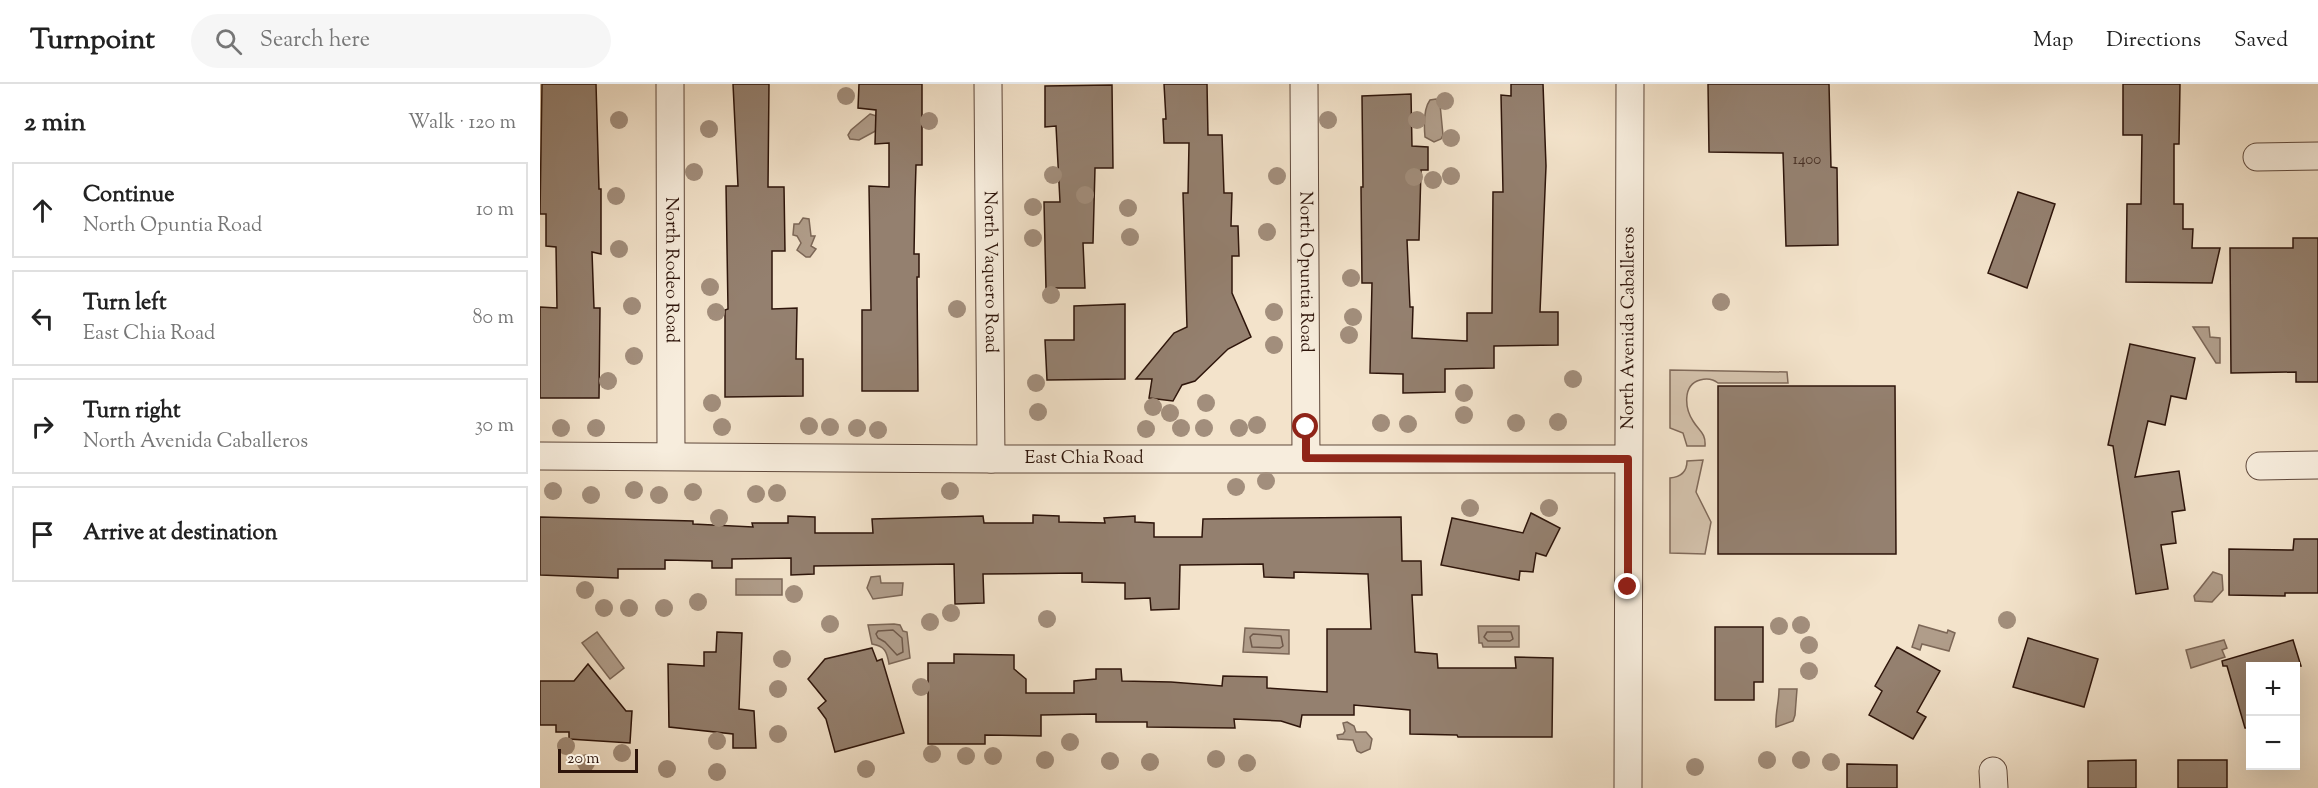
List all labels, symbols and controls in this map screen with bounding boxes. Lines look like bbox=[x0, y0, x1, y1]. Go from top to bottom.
search box bbox=[191, 14, 611, 68]
text: Turnpoint bbox=[30, 21, 155, 61]
icon: search bbox=[212, 25, 245, 58]
text: Search here bbox=[260, 25, 370, 57]
text: Map bbox=[2033, 26, 2073, 56]
text: Directions bbox=[2106, 26, 2201, 56]
text: Saved bbox=[2234, 26, 2288, 56]
text: 2 min bbox=[24, 105, 86, 142]
text: Walk · 120 m bbox=[408, 109, 516, 138]
house number: 1400 bbox=[1793, 150, 1821, 171]
text: Continue bbox=[83, 180, 174, 212]
street label: North Vaquero Road bbox=[976, 191, 1003, 353]
street label: North Opuntia Road bbox=[1292, 191, 1318, 353]
icon: ahead bbox=[26, 194, 59, 227]
text: 10 m bbox=[476, 196, 514, 225]
street label: North Rodeo Road bbox=[657, 197, 684, 343]
text: North Opuntia Road bbox=[83, 212, 262, 241]
street label: North Avenida Caballeros bbox=[1616, 227, 1643, 429]
text: Turn left bbox=[83, 288, 166, 320]
icon: left bbox=[26, 302, 59, 335]
text: 80 m bbox=[473, 304, 514, 333]
text: East Chia Road bbox=[83, 320, 215, 349]
text: Turn right bbox=[83, 396, 180, 428]
icon: right bbox=[26, 410, 59, 443]
text: 30 m bbox=[475, 412, 514, 441]
route start bbox=[1292, 413, 1318, 439]
text: North Avenida Caballeros bbox=[83, 428, 308, 457]
street label: East Chia Road bbox=[1024, 446, 1144, 472]
icon: arrive bbox=[26, 518, 59, 551]
text: Arrive at destination bbox=[83, 518, 278, 550]
route end bbox=[1614, 573, 1640, 599]
map controls bbox=[2246, 662, 2300, 770]
button: + bbox=[2246, 662, 2300, 716]
button: − bbox=[2246, 716, 2300, 770]
scale bar bbox=[558, 746, 638, 774]
text: 20 m bbox=[567, 748, 600, 771]

